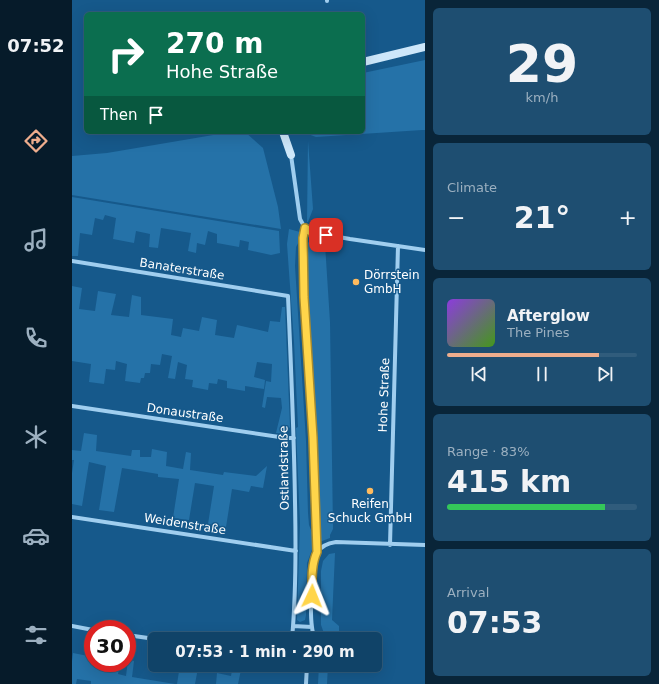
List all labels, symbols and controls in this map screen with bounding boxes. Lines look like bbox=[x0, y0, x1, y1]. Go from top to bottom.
text: 270 m bbox=[166, 27, 263, 60]
icon: right bbox=[100, 28, 152, 80]
text: 29 bbox=[506, 34, 578, 94]
text: 07:52 bbox=[7, 35, 65, 56]
text: Hohe Straße bbox=[166, 61, 278, 82]
text: km/h bbox=[526, 90, 558, 105]
icon: arrive bbox=[145, 104, 167, 126]
text: Then bbox=[100, 106, 137, 124]
icon: directions bbox=[22, 127, 50, 155]
text: Climate bbox=[447, 180, 497, 195]
text: 21° bbox=[514, 200, 570, 235]
text: − bbox=[447, 205, 465, 230]
text: + bbox=[619, 205, 637, 230]
pin bbox=[309, 218, 343, 252]
icon: arrive bbox=[315, 224, 337, 246]
icon: music bbox=[22, 226, 50, 254]
street label: Banaterstraße bbox=[139, 255, 225, 283]
place label: Dörrstein GmbH bbox=[364, 268, 420, 296]
marker: Dörrstein GmbH bbox=[351, 277, 361, 287]
text: Afterglow bbox=[507, 307, 590, 325]
icon: phone bbox=[22, 324, 50, 352]
text: The Pines bbox=[507, 325, 570, 340]
street label: Hohe Straße bbox=[376, 357, 392, 433]
icon: previous bbox=[468, 363, 490, 385]
icon: pause bbox=[531, 363, 553, 385]
icon: next bbox=[594, 363, 616, 385]
street label: Donaustraße bbox=[146, 401, 224, 425]
icon: climate bbox=[22, 423, 50, 451]
street label: Ostlandstraße bbox=[276, 426, 292, 510]
text: Range · 83% bbox=[447, 444, 530, 459]
text: 415 km bbox=[447, 464, 571, 499]
marker: Reifen Schuck GmbH bbox=[365, 486, 375, 496]
place label: Reifen Schuck GmbH bbox=[328, 497, 412, 525]
street label: Weidenstraße bbox=[143, 511, 227, 537]
icon: car bbox=[22, 522, 50, 550]
position arrow bbox=[291, 575, 333, 617]
text: Arrival bbox=[447, 585, 489, 600]
text: 07:53 bbox=[447, 605, 543, 640]
speed limit sign: 30 bbox=[84, 620, 136, 672]
icon: filters bbox=[22, 621, 50, 649]
text: 07:53 · 1 min · 290 m bbox=[175, 643, 355, 661]

